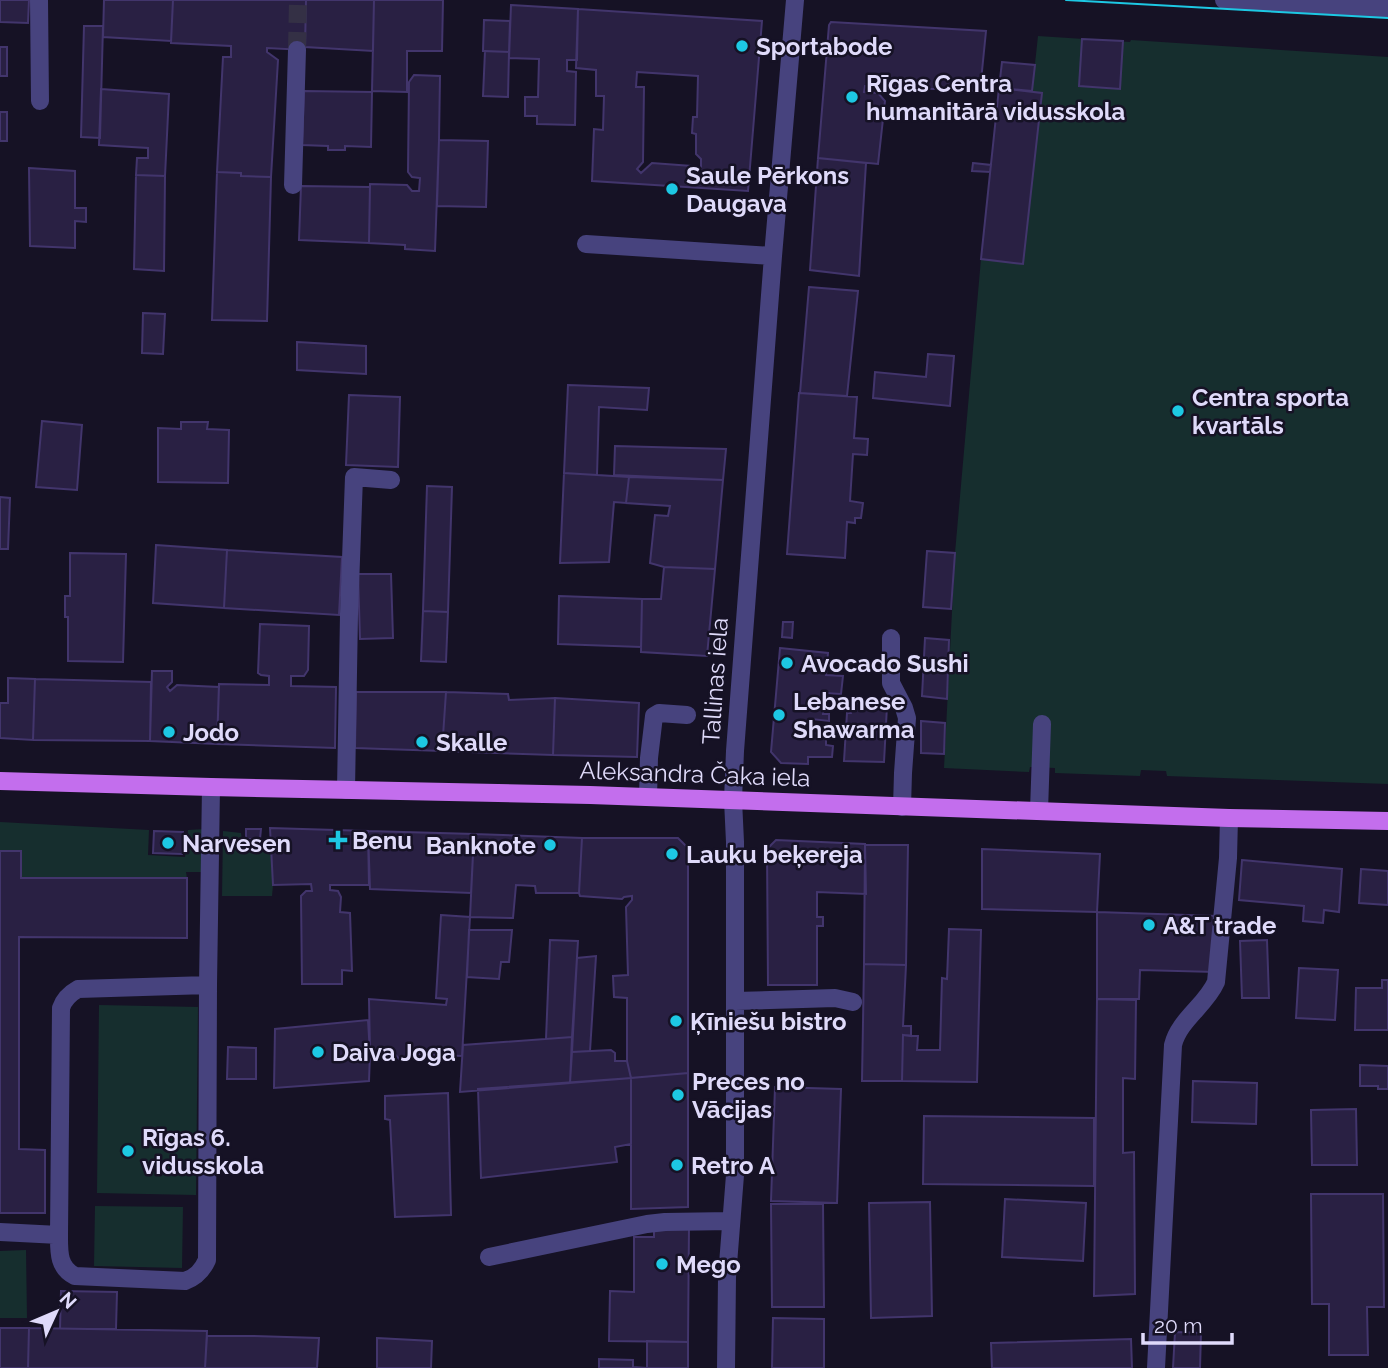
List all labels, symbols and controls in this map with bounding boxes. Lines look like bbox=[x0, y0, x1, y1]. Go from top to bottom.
place label: Sportabode bbox=[756, 32, 892, 61]
marker: Sportabode bbox=[734, 38, 750, 54]
place label: Rīgas Centra humanitārā vidusskola bbox=[866, 69, 1125, 126]
marker: Rīgas Centra humanitārā vidusskola bbox=[844, 89, 860, 105]
place label: Saule Pērkons Daugava bbox=[686, 161, 849, 218]
marker: Saule Pērkons Daugava bbox=[664, 181, 680, 197]
place label: Centra sporta kvartāls bbox=[1192, 383, 1349, 440]
marker: Centra sporta kvartāls bbox=[1170, 403, 1186, 419]
street label: Tallinas iela bbox=[696, 617, 734, 745]
place label: Avocado Sushi bbox=[801, 649, 969, 678]
marker: Avocado Sushi bbox=[779, 655, 795, 671]
place label: Lebanese Shawarma bbox=[793, 687, 915, 744]
marker: Lebanese Shawarma bbox=[771, 707, 787, 723]
place label: Jodo bbox=[183, 718, 239, 747]
marker: Jodo bbox=[161, 724, 177, 740]
place label: Skalle bbox=[436, 728, 507, 757]
marker: Skalle bbox=[414, 734, 430, 750]
street label: Aleksandra Čaka iela bbox=[579, 755, 811, 793]
place label: Benu bbox=[352, 826, 412, 855]
place label: Narvesen bbox=[182, 829, 291, 858]
place label: Banknote bbox=[426, 831, 536, 860]
marker: Benu bbox=[330, 832, 346, 848]
marker: Narvesen bbox=[160, 835, 176, 851]
marker: Banknote bbox=[542, 837, 558, 853]
place label: Lauku beķereja bbox=[686, 840, 863, 869]
marker: Lauku beķereja bbox=[664, 846, 680, 862]
place label: A&T trade bbox=[1163, 911, 1276, 940]
marker: A&T trade bbox=[1141, 917, 1157, 933]
place label: Ķīniešu bistro bbox=[690, 1007, 847, 1036]
marker: Ķīniešu bistro bbox=[668, 1013, 684, 1029]
place label: Daiva Joga bbox=[332, 1038, 456, 1067]
marker: Daiva Joga bbox=[310, 1044, 326, 1060]
place label: Preces no Vācijas bbox=[692, 1067, 805, 1124]
marker: Preces no Vācijas bbox=[670, 1087, 686, 1103]
place label: Rīgas 6. vidusskola bbox=[142, 1123, 264, 1180]
marker: Rīgas 6. vidusskola bbox=[120, 1143, 136, 1159]
place label: Retro A bbox=[691, 1151, 776, 1180]
marker: Retro A bbox=[669, 1157, 685, 1173]
place label: Mego bbox=[676, 1250, 741, 1279]
marker: Mego bbox=[654, 1256, 670, 1272]
north arrow bbox=[21, 1277, 91, 1347]
text: N bbox=[55, 1287, 81, 1313]
scale bar bbox=[1143, 1302, 1232, 1346]
text: 20 m bbox=[1154, 1313, 1202, 1338]

